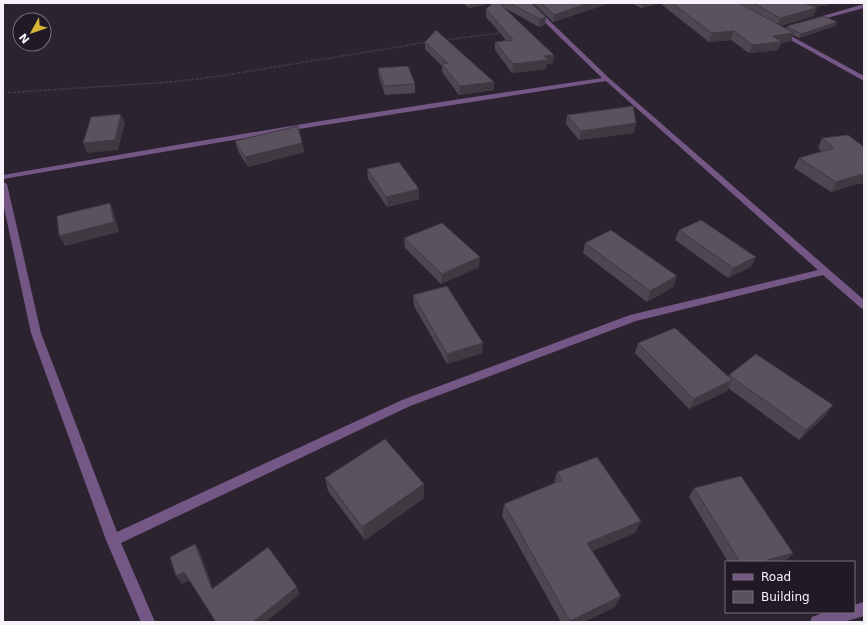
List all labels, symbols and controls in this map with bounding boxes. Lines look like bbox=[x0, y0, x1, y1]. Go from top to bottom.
north arrow bbox=[12, 12, 52, 52]
text: N bbox=[17, 30, 33, 46]
legend bbox=[725, 561, 855, 613]
text: Road bbox=[761, 570, 791, 584]
text: Building bbox=[761, 590, 810, 604]

